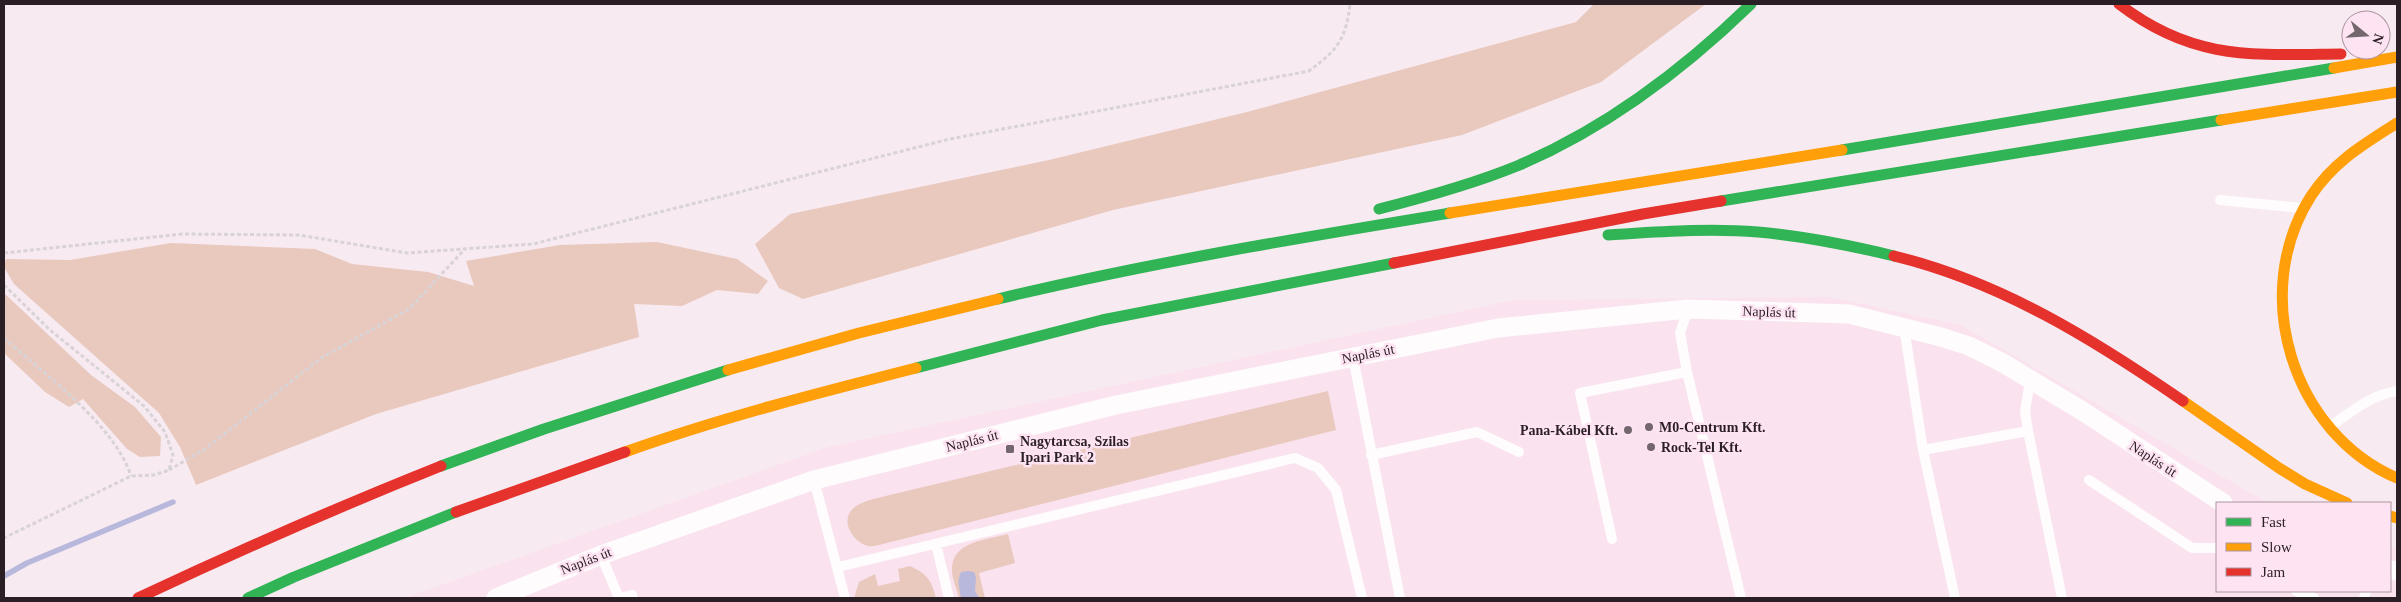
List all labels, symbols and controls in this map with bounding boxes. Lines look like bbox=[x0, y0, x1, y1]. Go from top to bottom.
north arrow bbox=[2341, 10, 2391, 60]
text: N bbox=[2369, 32, 2387, 46]
street label: Naplás út bbox=[1742, 304, 1796, 320]
street label: Naplás út bbox=[1340, 342, 1396, 366]
place label: M0-Centrum Kft. bbox=[1659, 420, 1766, 435]
marker: M0-Centrum Kft. bbox=[1643, 421, 1655, 433]
place label: Pana-Kábel Kft. bbox=[1520, 423, 1618, 438]
marker: Pana-Kábel Kft. bbox=[1622, 424, 1634, 436]
street label: Naplás út bbox=[944, 427, 1000, 455]
place label: Nagytarcsa, Szilas Ipari Park 2 bbox=[1020, 434, 1129, 465]
street label: Naplás út bbox=[2127, 438, 2180, 480]
place label: Rock-Tel Kft. bbox=[1661, 440, 1742, 455]
marker: Rock-Tel Kft. bbox=[1645, 441, 1657, 453]
marker: Nagytarcsa, Szilas Ipari Park 2 bbox=[1004, 443, 1016, 455]
legend bbox=[2216, 502, 2391, 592]
text: Fast bbox=[2261, 514, 2287, 530]
text: Slow bbox=[2261, 539, 2292, 555]
street label: Naplás út bbox=[558, 544, 614, 578]
text: Jam bbox=[2261, 564, 2285, 580]

